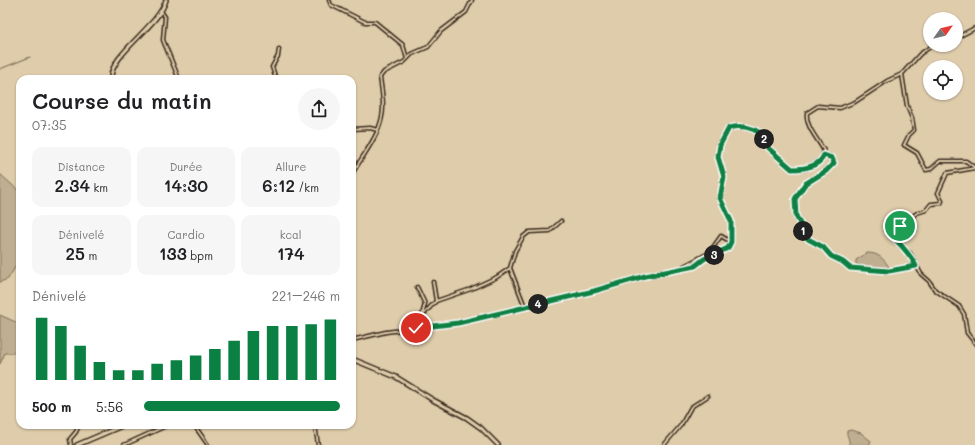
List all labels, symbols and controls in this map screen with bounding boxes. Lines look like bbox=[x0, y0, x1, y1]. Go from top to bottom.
north arrow bbox=[923, 12, 963, 52]
map controls bbox=[923, 12, 963, 100]
button: locate bbox=[923, 60, 963, 100]
text: Course du matin bbox=[32, 86, 211, 115]
button: share bbox=[298, 88, 340, 130]
text: 07:35 bbox=[32, 116, 66, 133]
pin: 2 bbox=[754, 129, 774, 149]
text: 2 bbox=[761, 131, 767, 146]
text: Distance bbox=[58, 159, 105, 174]
text: Durée bbox=[170, 159, 202, 174]
text: Allure bbox=[275, 159, 306, 174]
text: 2.34 bbox=[55, 174, 90, 196]
text: 14:30 bbox=[164, 174, 208, 196]
text: 6:12 bbox=[262, 174, 295, 196]
text: km bbox=[90, 180, 108, 195]
text: /km bbox=[295, 180, 319, 195]
pin bbox=[883, 209, 917, 243]
icon: arrive bbox=[889, 215, 911, 237]
pin: 1 bbox=[793, 221, 813, 241]
text: 1 bbox=[801, 223, 805, 238]
text: Dénivelé bbox=[58, 227, 104, 242]
text: Cardio bbox=[167, 227, 205, 242]
text: kcal bbox=[280, 227, 302, 242]
text: 25 bbox=[65, 242, 85, 264]
text: 133 bbox=[159, 242, 187, 264]
text: 174 bbox=[277, 242, 304, 264]
pin: 3 bbox=[704, 245, 724, 265]
text: 3 bbox=[711, 247, 717, 262]
text: m bbox=[85, 248, 97, 263]
text: bpm bbox=[187, 248, 213, 263]
text: Dénivelé bbox=[32, 287, 86, 304]
text: 221–246 m bbox=[272, 287, 340, 304]
pin: 4 bbox=[528, 294, 548, 314]
text: 4 bbox=[535, 296, 541, 311]
pin bbox=[399, 311, 433, 345]
icon: check bbox=[405, 317, 427, 339]
text: 500 m bbox=[32, 398, 71, 415]
text: 5:56 bbox=[96, 398, 123, 415]

